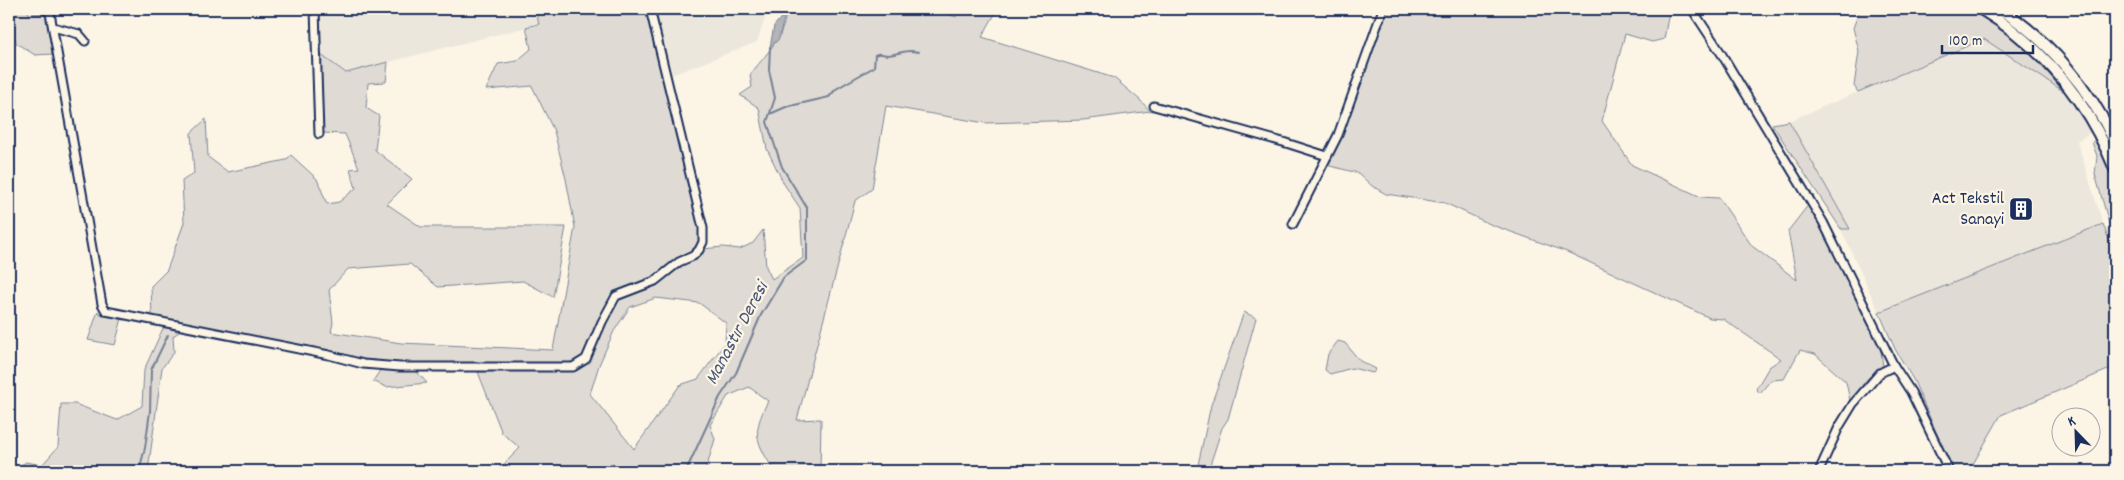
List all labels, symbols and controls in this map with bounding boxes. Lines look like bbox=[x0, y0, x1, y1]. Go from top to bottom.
scale bar bbox=[1942, 22, 2033, 54]
text: 100 m bbox=[1949, 31, 1982, 53]
place label: Act Tekstil Sanayi bbox=[1932, 187, 2005, 233]
building icon: Act Tekstil Sanayi bbox=[2008, 196, 2034, 222]
water label: Manastır Deresi bbox=[700, 275, 778, 390]
north arrow bbox=[2052, 408, 2102, 458]
text: K bbox=[2065, 411, 2079, 432]

